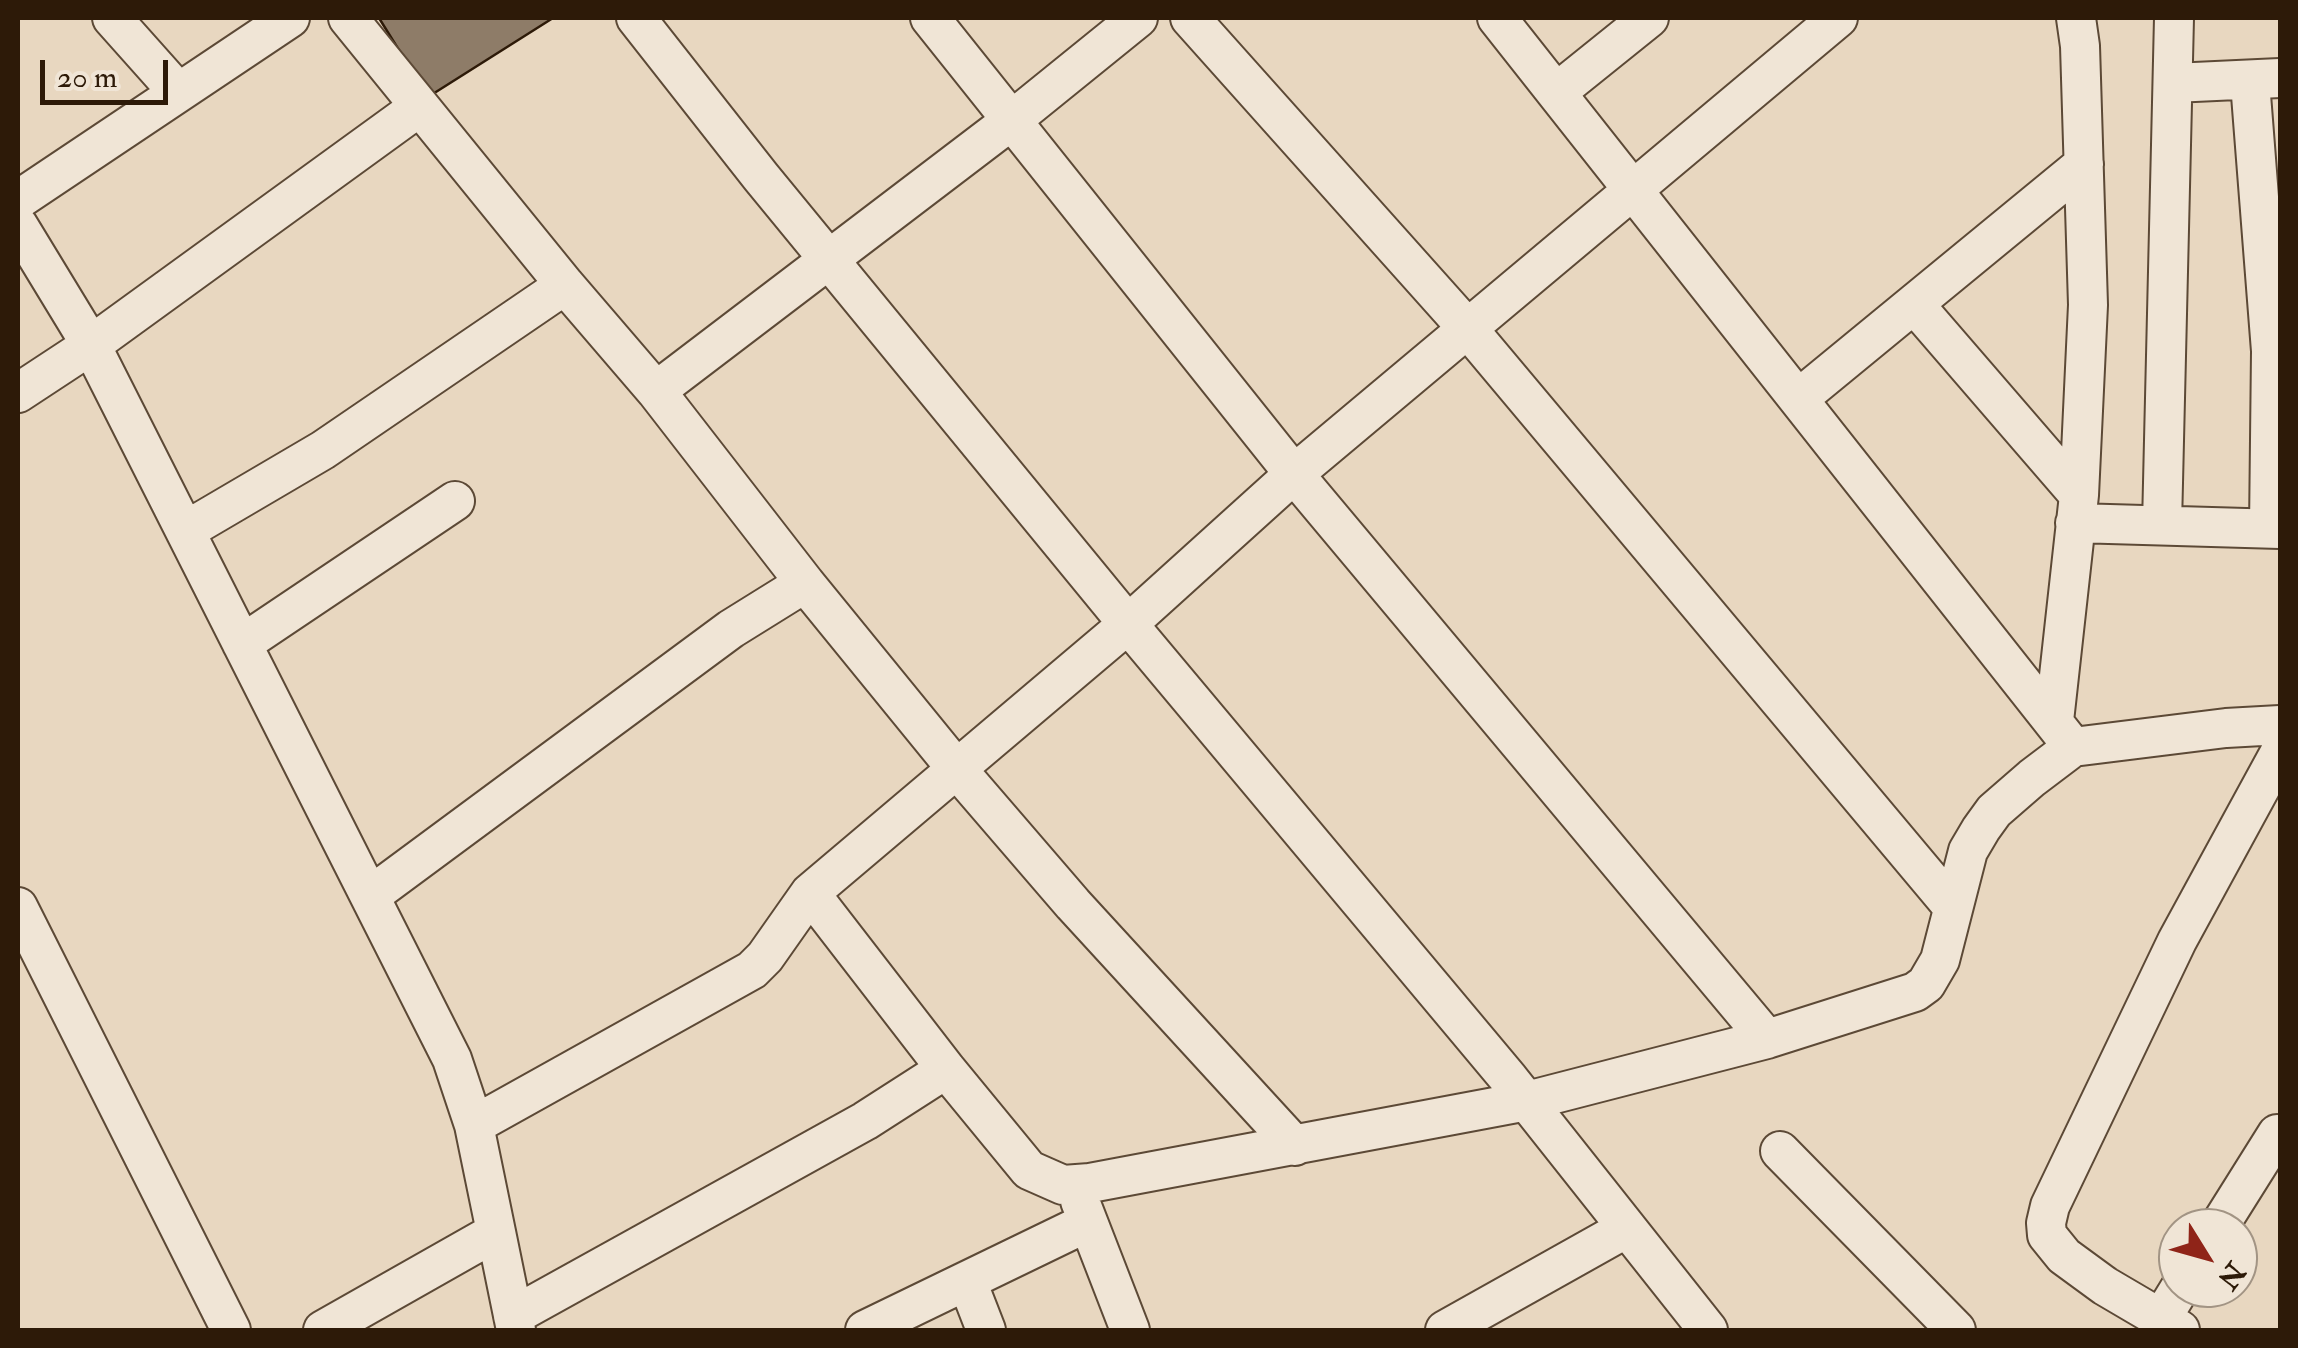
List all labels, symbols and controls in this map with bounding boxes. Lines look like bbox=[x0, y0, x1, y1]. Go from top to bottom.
scale bar bbox=[45, 40, 172, 102]
text: 20 m bbox=[57, 59, 117, 96]
north arrow bbox=[2158, 1208, 2258, 1308]
text: N bbox=[2209, 1255, 2252, 1296]

